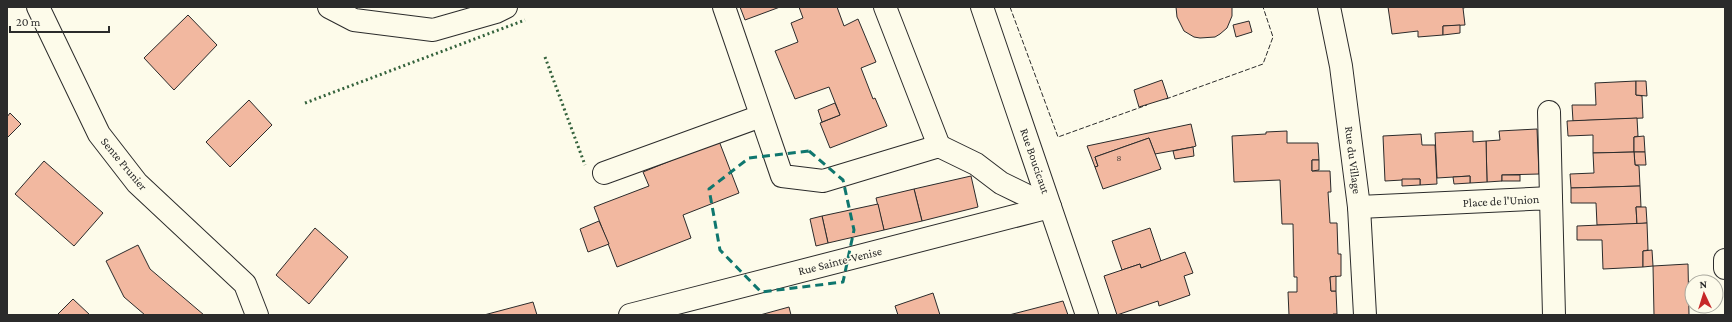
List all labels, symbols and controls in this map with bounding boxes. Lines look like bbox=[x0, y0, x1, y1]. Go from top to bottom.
scale bar bbox=[10, 8, 109, 34]
text: 20 m bbox=[16, 15, 41, 29]
street label: Rue du Village bbox=[1342, 125, 1364, 195]
street label: Rue Boucicaut bbox=[1017, 126, 1053, 197]
street label: Sente Prunier bbox=[98, 135, 151, 194]
house number: 8 bbox=[1116, 152, 1122, 163]
street label: Place de l'Union bbox=[1462, 192, 1540, 210]
street label: Rue Sainte-Venise bbox=[797, 244, 883, 278]
north arrow bbox=[1684, 274, 1724, 314]
text: N bbox=[1699, 278, 1708, 290]

